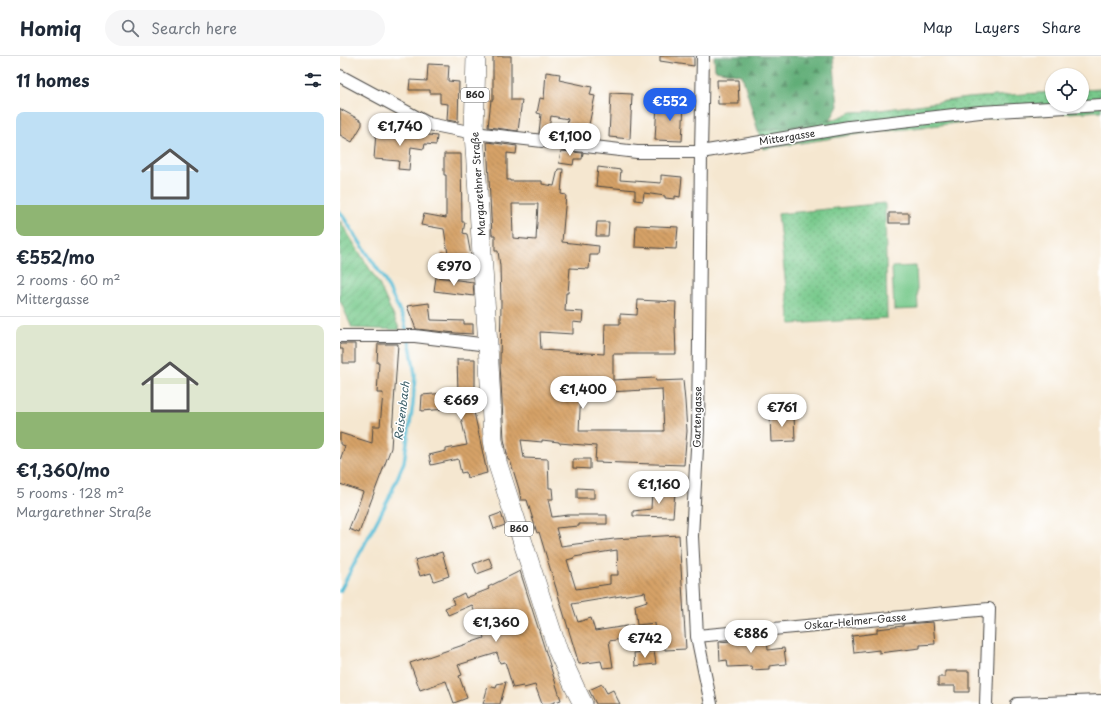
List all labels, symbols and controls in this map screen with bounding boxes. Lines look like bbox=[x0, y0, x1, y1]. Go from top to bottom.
search box bbox=[105, 10, 385, 46]
text: Homiq bbox=[20, 14, 81, 42]
text: Search here bbox=[151, 16, 237, 39]
icon: search bbox=[119, 17, 141, 39]
text: Map bbox=[923, 17, 953, 38]
text: Layers bbox=[975, 17, 1020, 38]
text: Share bbox=[1042, 17, 1081, 38]
text: 11 homes bbox=[16, 67, 90, 93]
map controls bbox=[1045, 68, 1089, 112]
button: locate bbox=[1045, 68, 1089, 112]
icon: filters bbox=[302, 69, 324, 91]
road number: B60 bbox=[461, 88, 489, 102]
pin: €552 bbox=[646, 88, 694, 122]
text: €552 bbox=[652, 91, 688, 110]
pin: €1,740 bbox=[367, 113, 433, 147]
text: €1,740 bbox=[377, 116, 423, 135]
pin: €1,100 bbox=[537, 123, 603, 157]
street label: Mittergasse bbox=[758, 125, 816, 148]
text: €1,100 bbox=[548, 126, 592, 145]
street label: Margarethner Straße bbox=[466, 132, 489, 237]
icon: home bbox=[134, 138, 206, 210]
text: €552/mo bbox=[16, 244, 95, 270]
pin: €970 bbox=[430, 253, 478, 287]
text: €970 bbox=[437, 256, 471, 275]
text: 2 rooms · 60 m² bbox=[16, 270, 121, 289]
text: Mittergasse bbox=[16, 289, 89, 308]
icon: home bbox=[134, 351, 206, 423]
pin: €1,400 bbox=[550, 376, 616, 410]
text: €1,400 bbox=[559, 379, 607, 398]
water label: Reisenbach bbox=[389, 380, 414, 441]
street label: Gartengasse bbox=[688, 386, 705, 448]
pin: €669 bbox=[437, 387, 485, 421]
text: €669 bbox=[443, 390, 479, 409]
pin: €761 bbox=[758, 394, 806, 428]
text: €761 bbox=[767, 397, 797, 416]
text: €1,360/mo bbox=[16, 457, 110, 483]
pin: €1,160 bbox=[626, 471, 692, 505]
text: €1,160 bbox=[638, 474, 680, 493]
text: 5 rooms · 128 m² bbox=[16, 483, 124, 502]
text: Margarethner Straße bbox=[16, 502, 151, 521]
road number: B60 bbox=[505, 522, 533, 536]
pin: €1,360 bbox=[463, 609, 529, 643]
street label: Oskar-Helmer-Gasse bbox=[803, 609, 907, 632]
text: €1,360 bbox=[472, 612, 520, 631]
pin: €886 bbox=[727, 620, 775, 654]
text: €886 bbox=[734, 623, 768, 642]
pin: €742 bbox=[621, 625, 669, 659]
text: €742 bbox=[628, 628, 662, 647]

